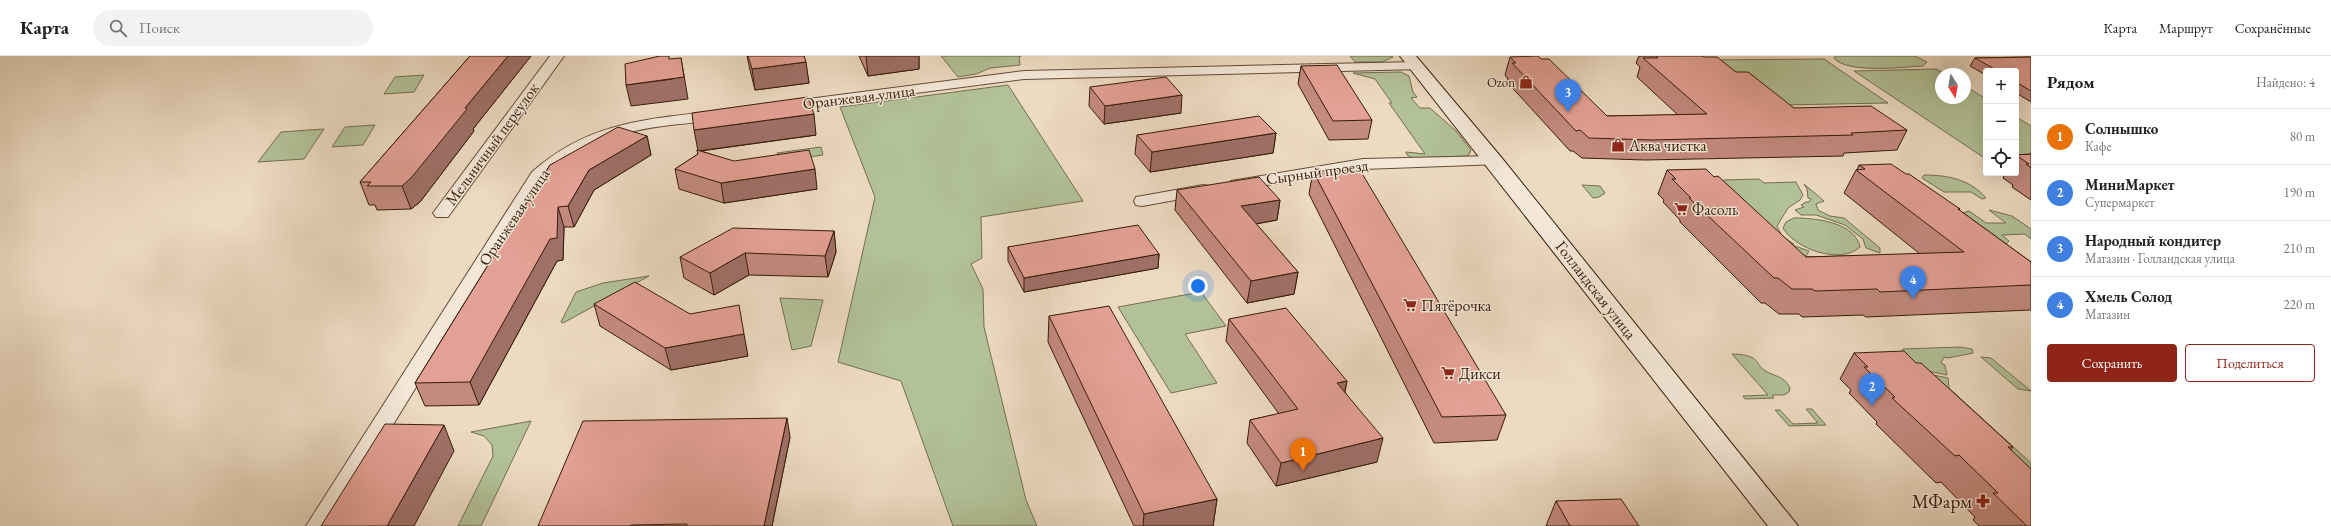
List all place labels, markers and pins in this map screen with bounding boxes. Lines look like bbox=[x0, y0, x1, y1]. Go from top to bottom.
place label: Ozon bbox=[1487, 74, 1515, 91]
shop icon: Ozon bbox=[1518, 74, 1534, 90]
pin: 3 bbox=[1555, 79, 1581, 112]
place label: Аква чистка bbox=[1628, 135, 1707, 156]
shop icon: Аква чистка bbox=[1610, 137, 1626, 153]
place label: Фасоль bbox=[1692, 199, 1738, 220]
supermarket icon: Фасоль bbox=[1673, 201, 1689, 217]
pin: 4 bbox=[1900, 266, 1926, 299]
place label: Пятёрочка bbox=[1421, 295, 1492, 316]
supermarket icon: Пятёрочка bbox=[1402, 297, 1418, 313]
place label: Дикси bbox=[1459, 363, 1501, 384]
supermarket icon: Дикси bbox=[1440, 365, 1456, 381]
pin: 2 bbox=[1859, 373, 1885, 406]
pin: 1 bbox=[1290, 438, 1316, 471]
place label: МФарм bbox=[1912, 489, 1972, 514]
pharmacy icon: МФарм bbox=[1975, 493, 1991, 509]

